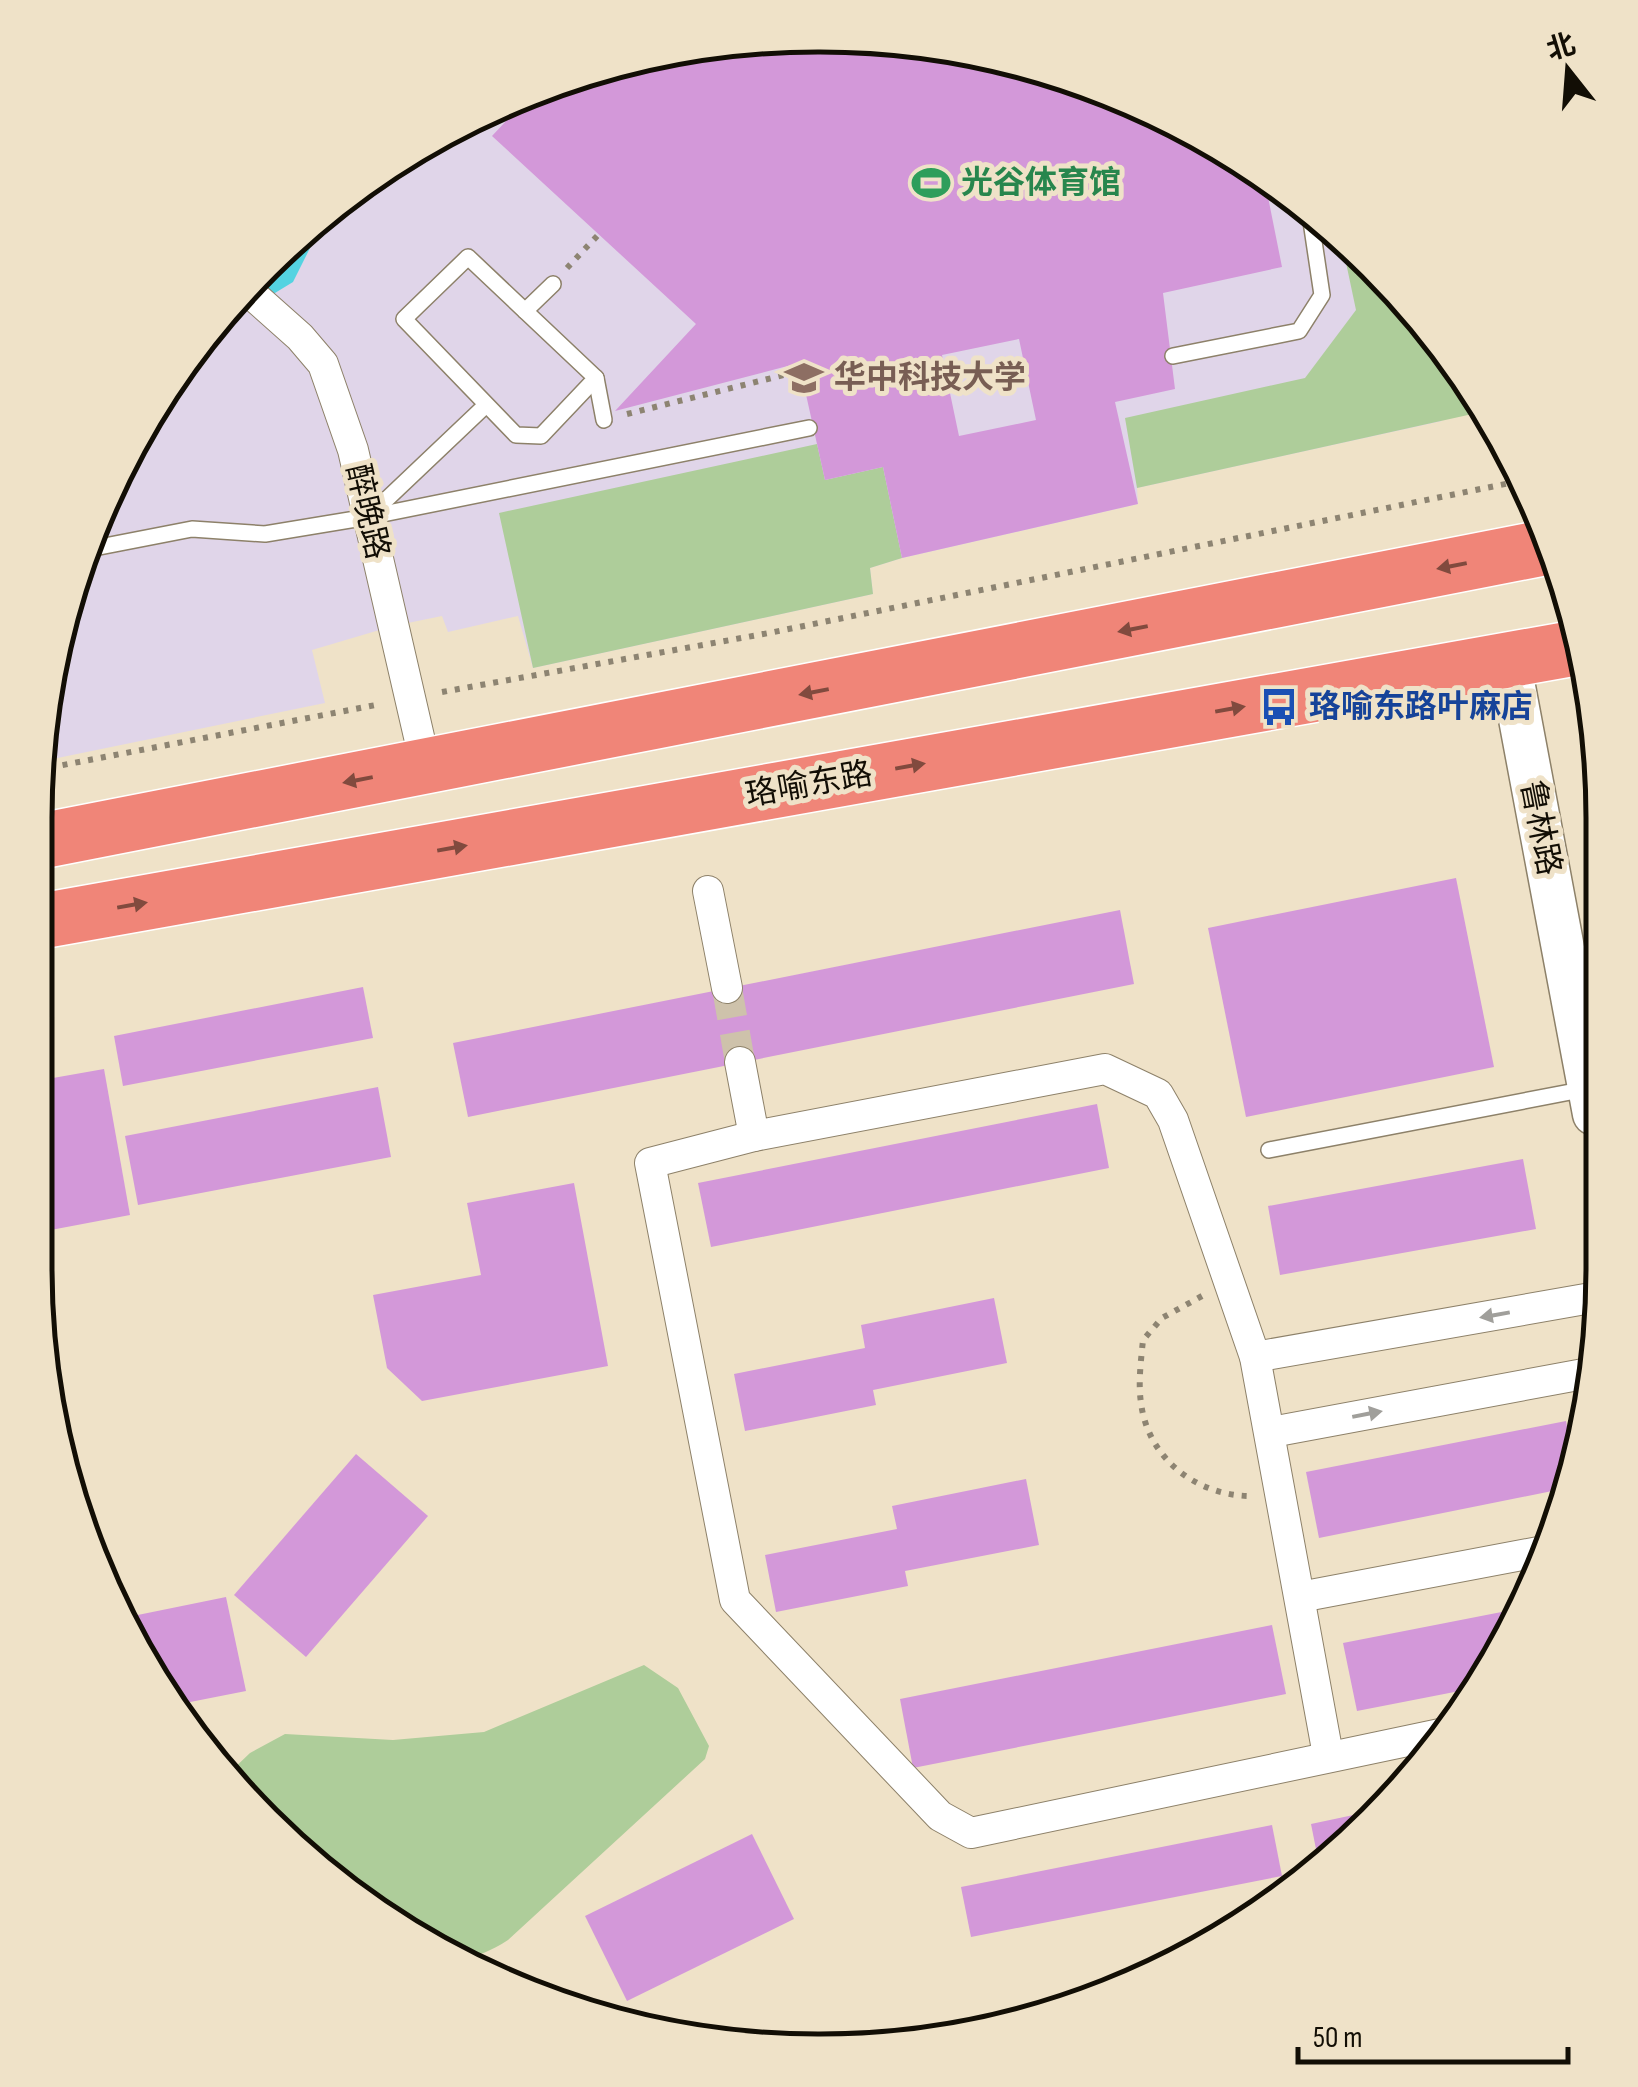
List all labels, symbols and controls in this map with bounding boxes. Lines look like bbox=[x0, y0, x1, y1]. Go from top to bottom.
north arrow bbox=[1518, 20, 1618, 120]
text: 北 bbox=[1543, 28, 1579, 67]
sports icon: 光谷体育馆 bbox=[910, 162, 952, 204]
place label: 光谷体育馆 bbox=[961, 164, 1121, 203]
school or university icon: 华中科技大学 bbox=[783, 357, 825, 399]
place label: 华中科技大学 bbox=[834, 359, 1026, 398]
street label: 醉晚路 bbox=[337, 461, 397, 563]
one-way arrow bbox=[1436, 559, 1467, 575]
one-way arrow bbox=[1118, 622, 1149, 638]
one-way arrow bbox=[799, 684, 830, 700]
bus stop icon: 珞喻东路叶麻店 bbox=[1258, 686, 1300, 728]
place label: 珞喻东路叶麻店 bbox=[1309, 688, 1533, 727]
one-way arrow bbox=[1215, 701, 1246, 716]
street label: 珞喻东路 bbox=[743, 755, 875, 815]
one-way arrow bbox=[895, 758, 926, 774]
one-way arrow bbox=[342, 773, 373, 789]
street label: 鲁林路 bbox=[1512, 777, 1568, 879]
one-way arrow bbox=[437, 840, 468, 855]
one-way arrow bbox=[117, 897, 148, 912]
one-way arrow bbox=[1478, 1308, 1510, 1323]
one-way arrow bbox=[1352, 1406, 1384, 1421]
scale bar bbox=[1298, 2002, 1568, 2064]
text: 50 m bbox=[1313, 2020, 1362, 2056]

